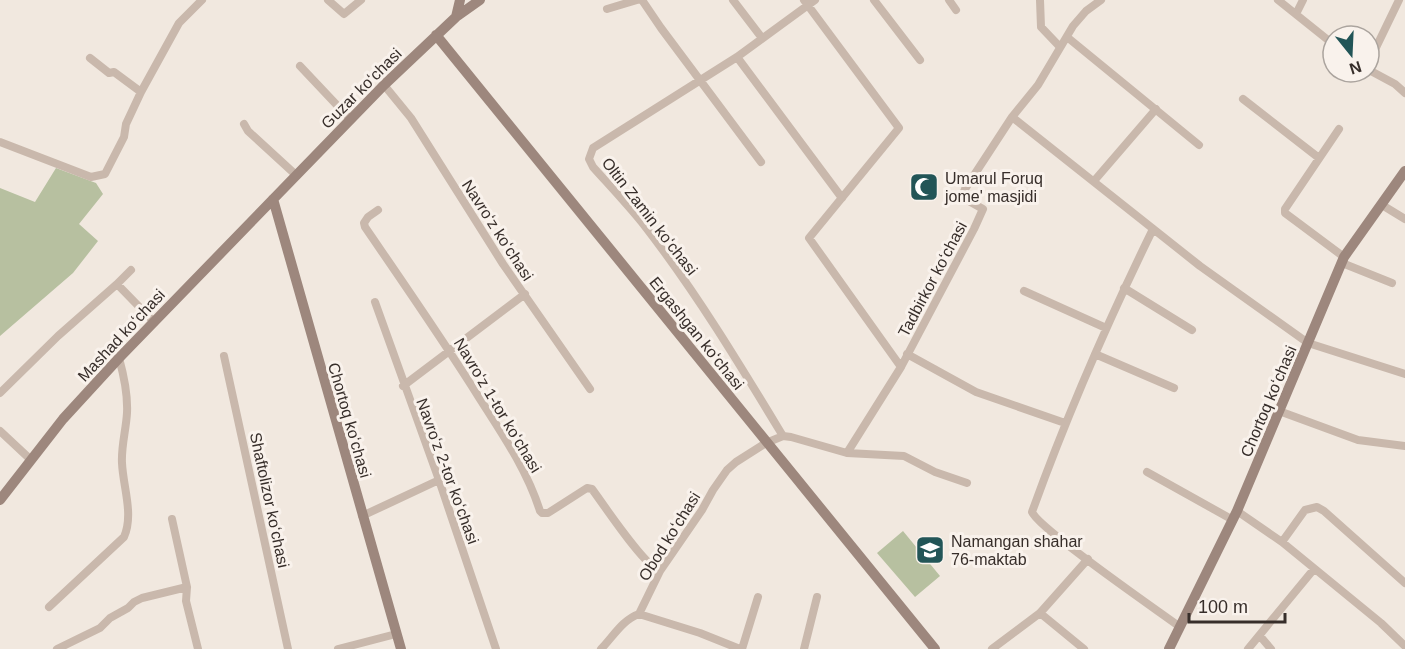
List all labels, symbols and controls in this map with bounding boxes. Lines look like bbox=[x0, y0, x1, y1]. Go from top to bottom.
north arrow bbox=[1321, 24, 1381, 84]
street label: Guzar koʻchasi bbox=[318, 45, 405, 132]
text: N bbox=[1347, 58, 1364, 78]
street label: Oltin Zamin koʻchasi bbox=[599, 154, 701, 278]
place label: Umarul Foruq jome' masjidi bbox=[944, 170, 1043, 205]
mosque icon: Umarul Foruq jome' masjidi bbox=[908, 171, 940, 203]
street label: Navroʻz koʻchasi bbox=[459, 177, 536, 284]
street label: Tadbirkor koʻchasi bbox=[895, 219, 970, 340]
street label: Ergashgan koʻchasi bbox=[646, 274, 747, 393]
street label: Mashad koʻchasi bbox=[75, 286, 168, 385]
street label: Navroʻz 1-tor koʻchasi bbox=[451, 335, 544, 476]
street label: Chortoq koʻchasi bbox=[1237, 343, 1300, 459]
street label: Chortoq koʻchasi bbox=[325, 361, 374, 480]
street label: Navroʻz 2-tor koʻchasi bbox=[413, 396, 482, 546]
street label: Shaftolizor koʻchasi bbox=[247, 431, 292, 569]
street label: Obod koʻchasi bbox=[635, 489, 703, 584]
place label: Namangan shahar 76-maktab bbox=[951, 533, 1083, 568]
school or university icon: Namangan shahar 76-maktab bbox=[914, 534, 946, 566]
scale bar bbox=[1189, 586, 1285, 624]
text: 100 m bbox=[1198, 597, 1248, 617]

